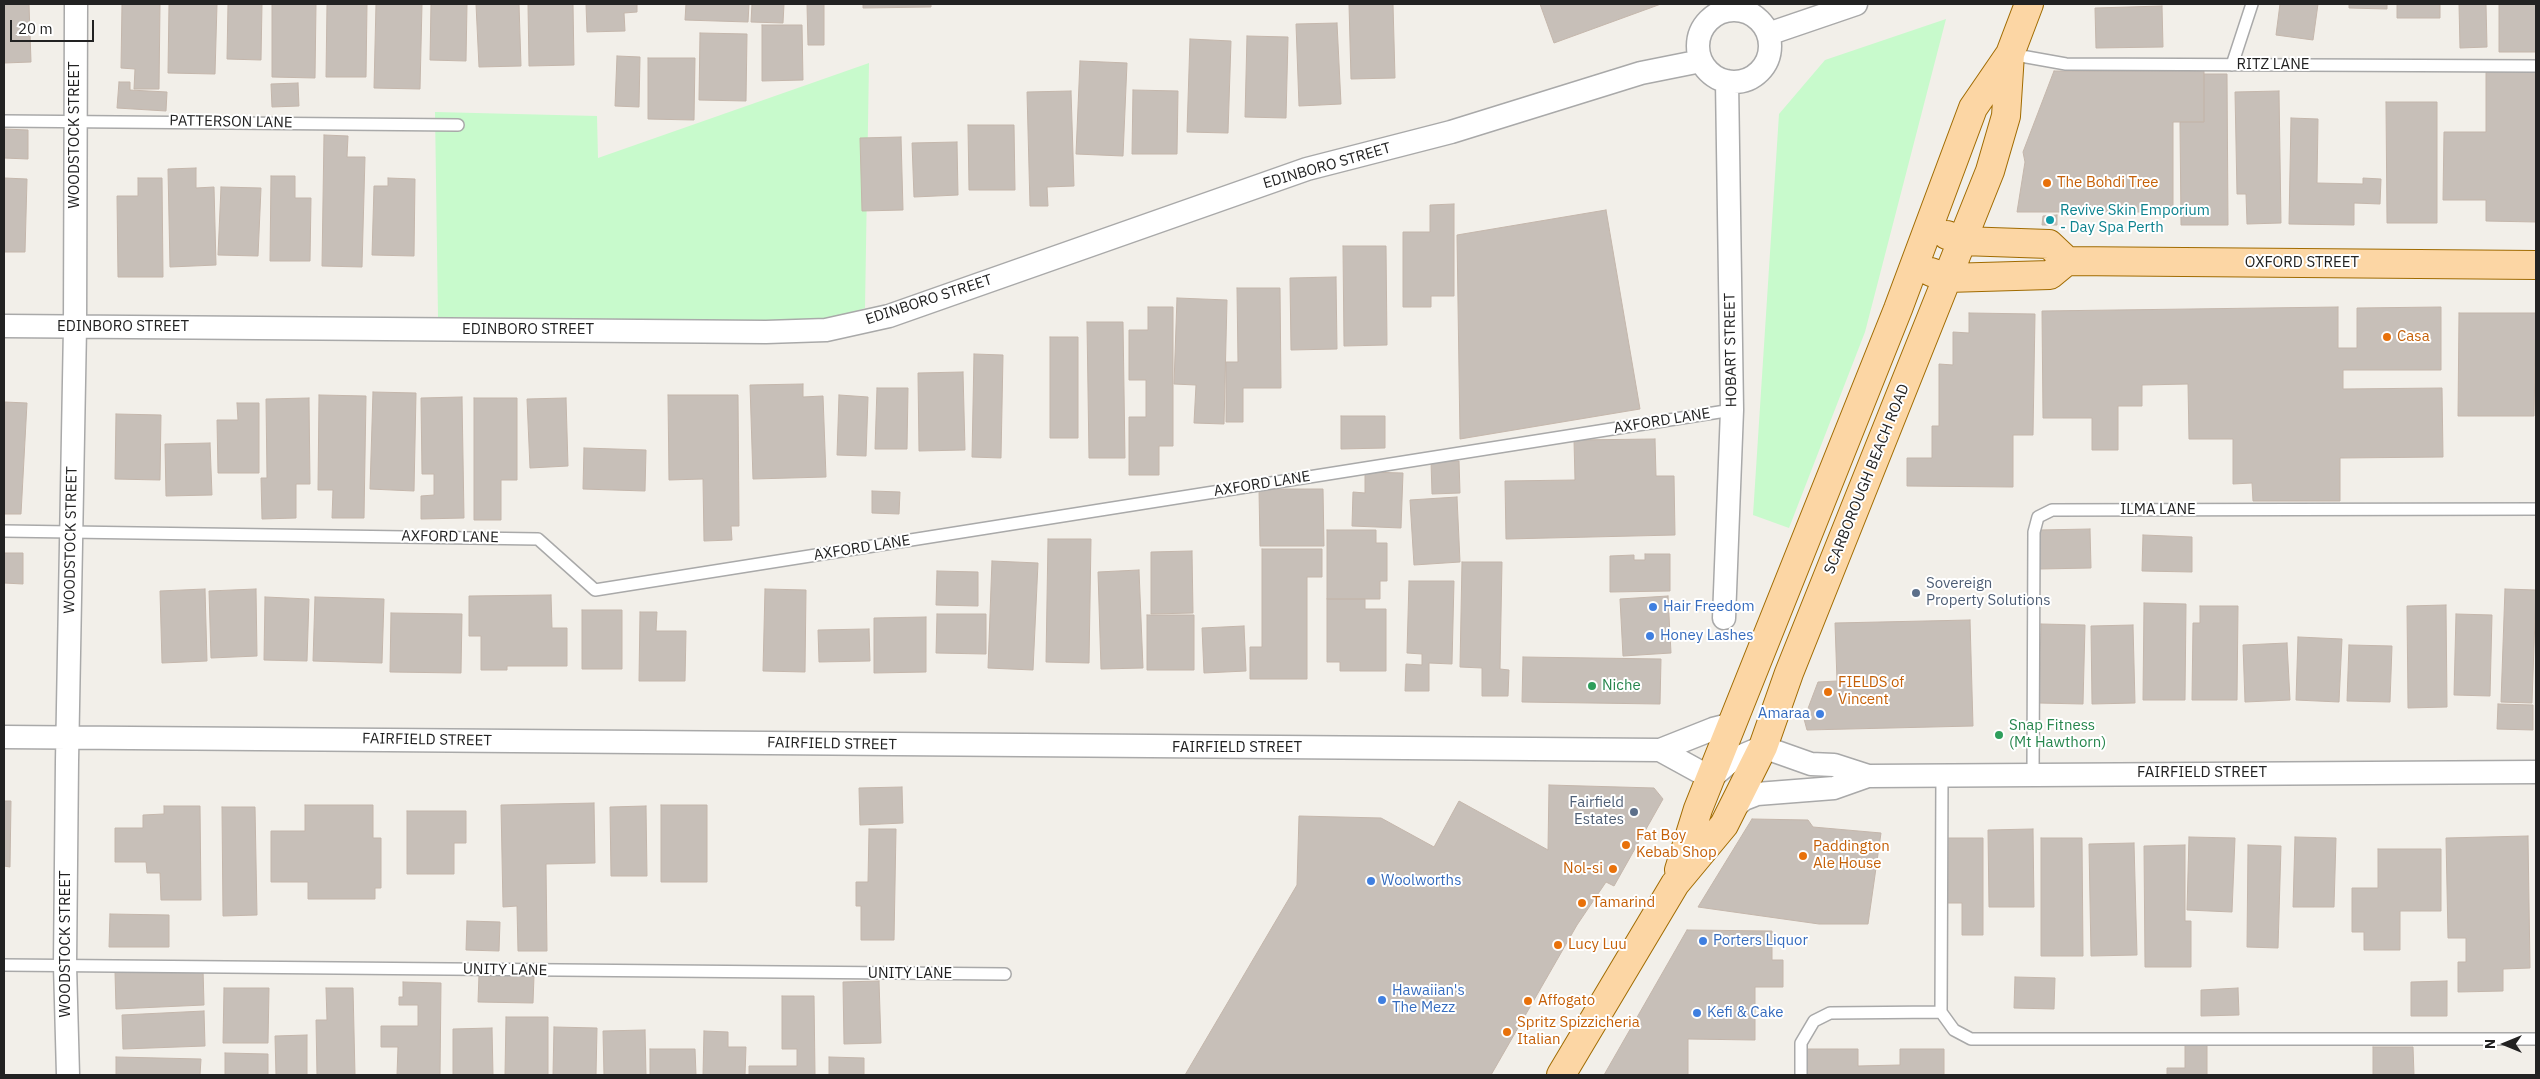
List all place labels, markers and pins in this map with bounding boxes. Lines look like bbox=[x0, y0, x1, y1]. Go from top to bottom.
place label: The Bohdi Tree bbox=[2057, 174, 2158, 192]
marker: The Bohdi Tree bbox=[2041, 177, 2053, 189]
place label: Revive Skin Emporium - Day Spa Perth bbox=[2060, 202, 2210, 237]
marker: Revive Skin Emporium - Day Spa Perth bbox=[2044, 214, 2056, 226]
place label: Casa bbox=[2397, 328, 2430, 346]
marker: Casa bbox=[2381, 331, 2393, 343]
place label: Sovereign Property Solutions bbox=[1926, 575, 2051, 610]
marker: Sovereign Property Solutions bbox=[1910, 587, 1922, 599]
place label: Hair Freedom bbox=[1663, 598, 1755, 616]
marker: Hair Freedom bbox=[1647, 601, 1659, 613]
place label: Honey Lashes bbox=[1660, 627, 1754, 645]
marker: Honey Lashes bbox=[1644, 630, 1656, 642]
place label: FIELDS of Vincent bbox=[1838, 674, 1904, 709]
place label: Niche bbox=[1602, 677, 1641, 695]
marker: Niche bbox=[1586, 680, 1598, 692]
marker: FIELDS of Vincent bbox=[1822, 686, 1834, 698]
place label: Amaraa bbox=[1758, 705, 1810, 723]
marker: Amaraa bbox=[1814, 708, 1826, 720]
place label: Snap Fitness (Mt Hawthorn) bbox=[2009, 717, 2106, 752]
marker: Snap Fitness (Mt Hawthorn) bbox=[1993, 729, 2005, 741]
place label: Fairfield Estates bbox=[1569, 794, 1624, 829]
marker: Fairfield Estates bbox=[1628, 806, 1640, 818]
place label: Fat Boy Kebab Shop bbox=[1636, 827, 1717, 862]
place label: Paddington Ale House bbox=[1813, 838, 1890, 873]
marker: Fat Boy Kebab Shop bbox=[1620, 839, 1632, 851]
marker: Paddington Ale House bbox=[1797, 850, 1809, 862]
place label: Nol-si bbox=[1563, 860, 1603, 878]
marker: Nol-si bbox=[1607, 863, 1619, 875]
place label: Woolworths bbox=[1381, 872, 1461, 890]
marker: Woolworths bbox=[1365, 875, 1377, 887]
place label: Tamarind bbox=[1592, 894, 1655, 912]
marker: Tamarind bbox=[1576, 897, 1588, 909]
place label: Porters Liquor bbox=[1713, 932, 1808, 950]
marker: Porters Liquor bbox=[1697, 935, 1709, 947]
place label: Lucy Luu bbox=[1568, 936, 1627, 954]
marker: Lucy Luu bbox=[1552, 939, 1564, 951]
place label: Hawaiian's The Mezz bbox=[1392, 982, 1465, 1017]
place label: Affogato bbox=[1538, 992, 1595, 1010]
marker: Hawaiian's The Mezz bbox=[1376, 994, 1388, 1006]
marker: Affogato bbox=[1522, 995, 1534, 1007]
place label: Kefi & Cake bbox=[1707, 1004, 1784, 1022]
marker: Kefi & Cake bbox=[1691, 1007, 1703, 1019]
place label: Spritz Spizzicheria Italian bbox=[1517, 1014, 1640, 1049]
marker: Spritz Spizzicheria Italian bbox=[1501, 1026, 1513, 1038]

